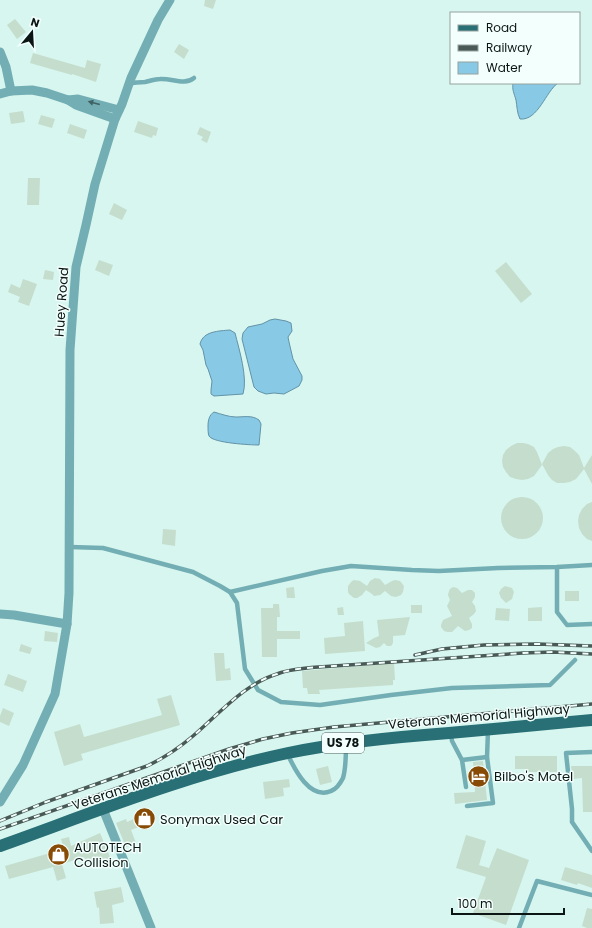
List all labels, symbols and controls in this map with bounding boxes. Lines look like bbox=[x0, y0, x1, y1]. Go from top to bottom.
north arrow bbox=[12, 12, 52, 52]
legend bbox=[450, 12, 580, 84]
text: N bbox=[29, 14, 42, 31]
text: Road bbox=[486, 19, 517, 36]
text: Railway bbox=[486, 39, 532, 56]
text: Water bbox=[486, 59, 523, 76]
one-way arrow bbox=[88, 100, 100, 106]
street label: Huey Road bbox=[50, 266, 73, 338]
street label: Veterans Memorial Highway bbox=[387, 699, 571, 734]
road number: US 78 bbox=[322, 733, 364, 753]
street label: Veterans Memorial Highway bbox=[69, 740, 249, 815]
hotel icon: Bilbo's Motel bbox=[466, 763, 492, 789]
place label: Bilbo's Motel bbox=[494, 767, 573, 786]
shop icon: Sonymax Used Car bbox=[131, 806, 157, 832]
place label: Sonymax Used Car bbox=[160, 810, 283, 829]
place label: AUTOTECH Collision bbox=[74, 838, 142, 872]
shop icon: AUTOTECH Collision bbox=[46, 841, 72, 867]
scale bar bbox=[452, 890, 564, 916]
text: 100 m bbox=[458, 895, 492, 912]

